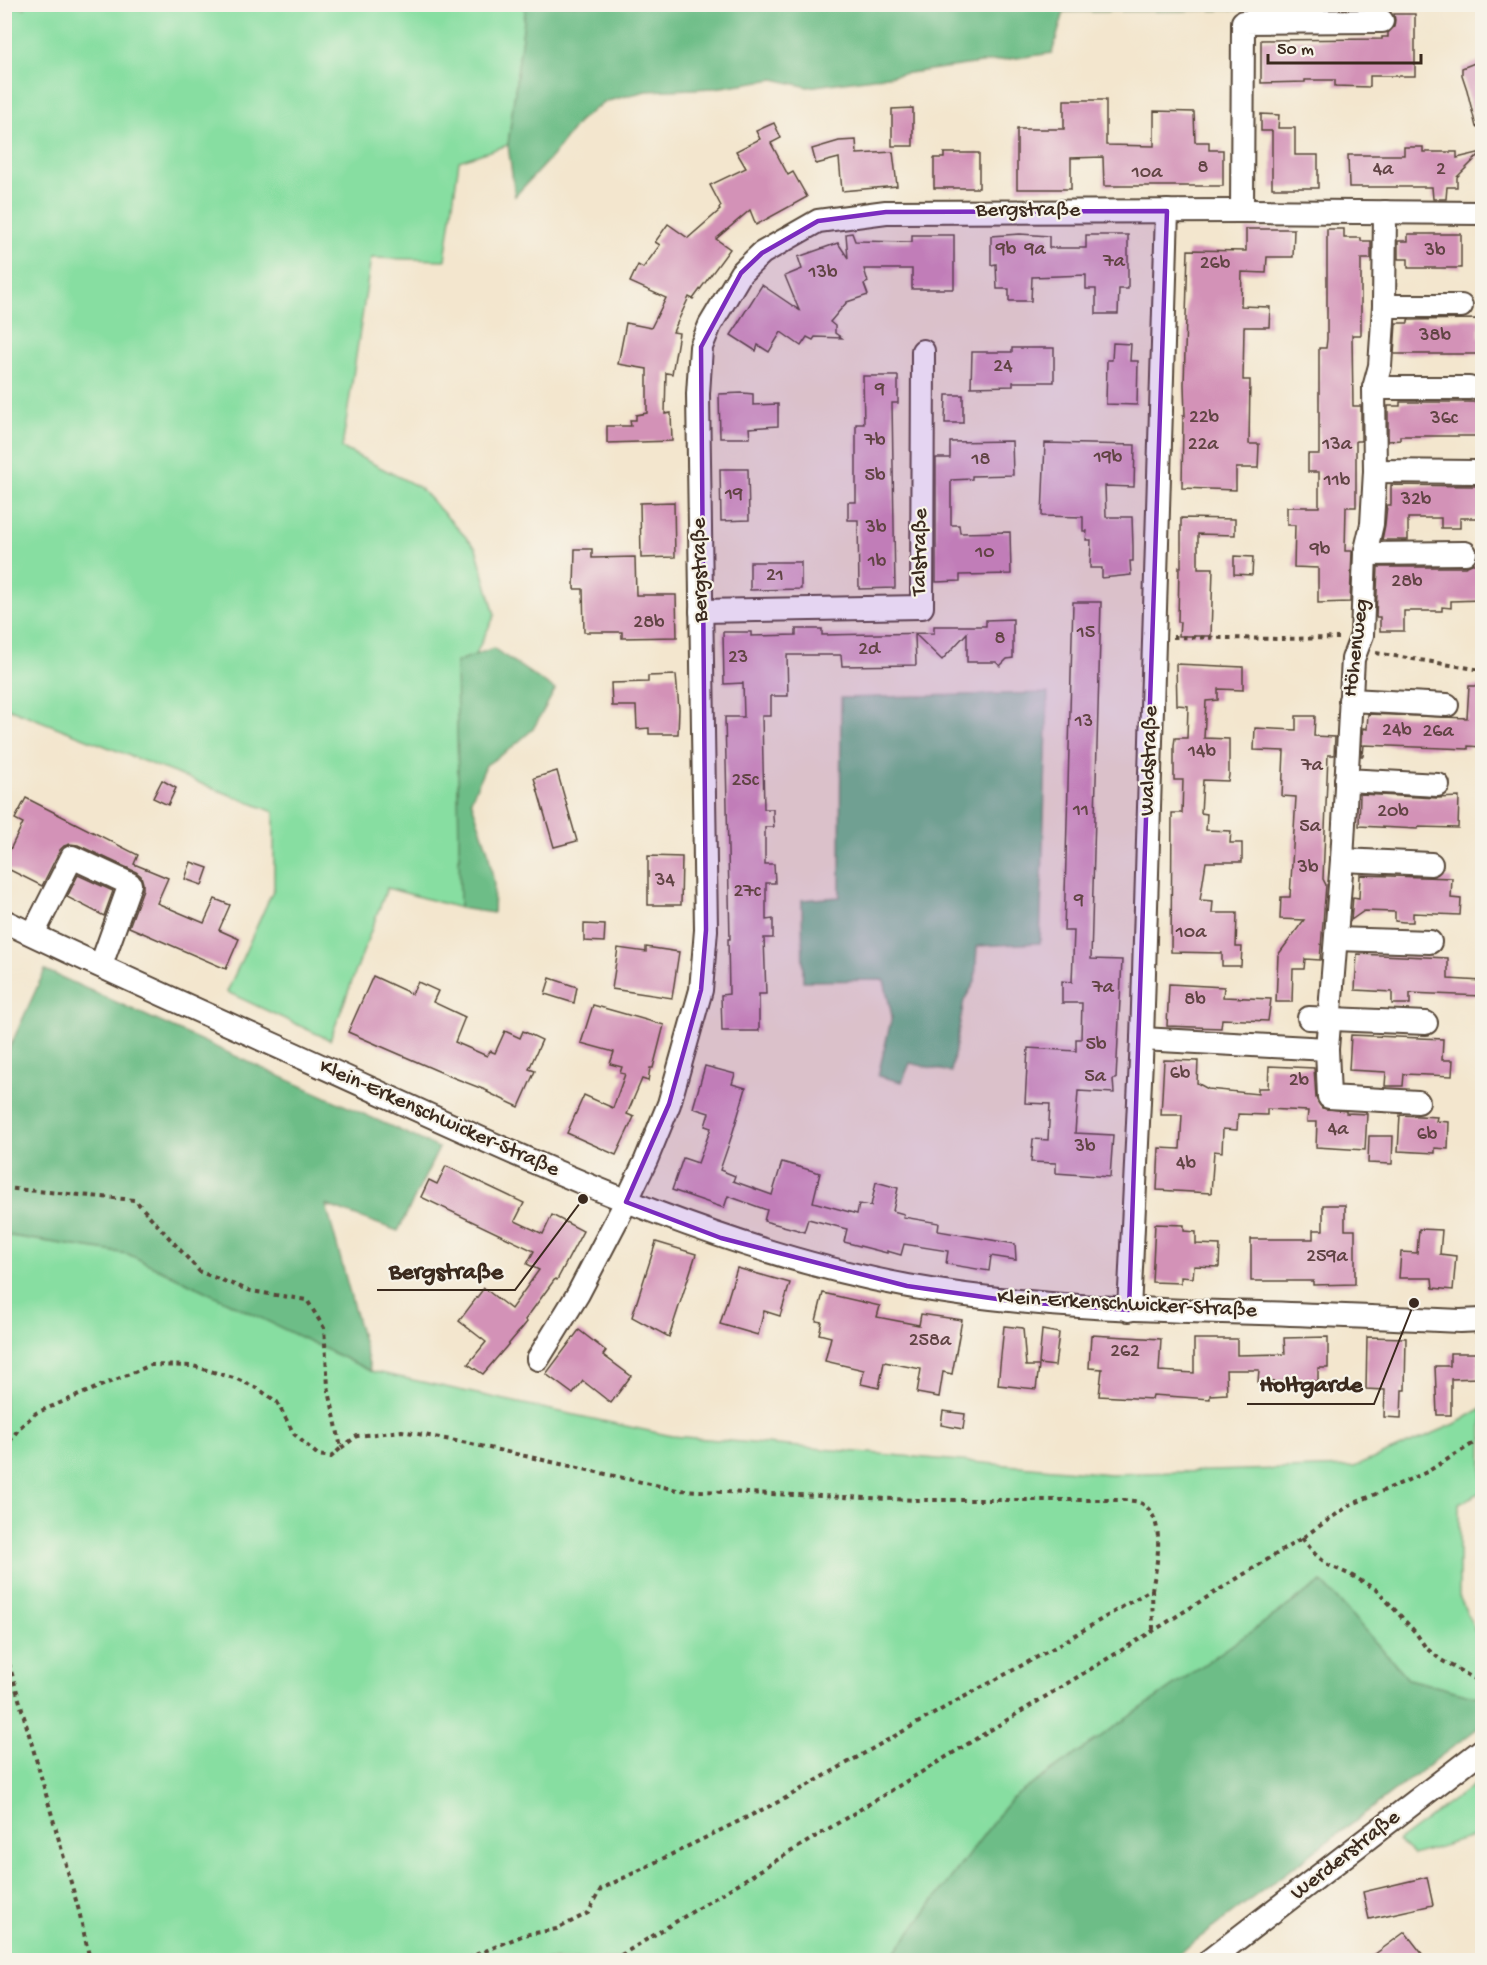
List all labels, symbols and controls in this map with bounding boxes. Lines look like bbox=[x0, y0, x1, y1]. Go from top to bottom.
scale bar bbox=[1268, 27, 1421, 65]
text: 50 m bbox=[1277, 40, 1314, 61]
house number: 8 bbox=[1198, 157, 1209, 180]
house number: 4a bbox=[1373, 159, 1394, 182]
house number: 2 bbox=[1436, 159, 1446, 182]
house number: 10a bbox=[1131, 162, 1163, 185]
street label: Bergstraße bbox=[975, 198, 1081, 224]
house number: 9b bbox=[995, 239, 1017, 262]
house number: 9a bbox=[1023, 239, 1046, 262]
house number: 3b bbox=[1424, 240, 1446, 263]
house number: 7a bbox=[1102, 251, 1126, 274]
house number: 26b bbox=[1200, 253, 1231, 276]
house number: 13b bbox=[807, 262, 838, 285]
house number: 38b bbox=[1418, 325, 1451, 348]
house number: 24 bbox=[993, 356, 1013, 379]
house number: 9 bbox=[874, 379, 885, 402]
house number: 22b bbox=[1189, 407, 1220, 430]
house number: 36c bbox=[1429, 408, 1459, 431]
house number: 7b bbox=[864, 430, 886, 453]
house number: 22a bbox=[1188, 434, 1219, 457]
house number: 13a bbox=[1321, 434, 1353, 457]
house number: 19b bbox=[1093, 447, 1123, 470]
house number: 18 bbox=[970, 449, 991, 472]
house number: 5b bbox=[864, 465, 886, 488]
house number: 11b bbox=[1323, 470, 1351, 493]
house number: 19 bbox=[724, 484, 743, 507]
house number: 32b bbox=[1400, 489, 1432, 512]
street label: Talstraße bbox=[907, 507, 935, 598]
street label: Bergstraße bbox=[687, 517, 715, 624]
house number: 3b bbox=[865, 517, 887, 540]
house number: 9b bbox=[1309, 539, 1331, 562]
house number: 10 bbox=[974, 542, 995, 565]
house number: 1b bbox=[867, 551, 887, 574]
house number: 21 bbox=[766, 565, 784, 588]
house number: 28b bbox=[1391, 571, 1423, 594]
street label: Höhenweg bbox=[1338, 598, 1376, 698]
house number: 28b bbox=[633, 612, 665, 635]
house number: 15 bbox=[1076, 622, 1095, 645]
house number: 8 bbox=[995, 628, 1006, 651]
house number: 2d bbox=[858, 639, 882, 662]
house number: 23 bbox=[728, 647, 748, 670]
street label: Waldstraße bbox=[1135, 705, 1165, 817]
house number: 13 bbox=[1074, 711, 1093, 734]
house number: 24b bbox=[1382, 720, 1412, 743]
house number: 26a bbox=[1422, 721, 1454, 744]
house number: 14b bbox=[1187, 741, 1216, 764]
house number: 7a bbox=[1300, 755, 1324, 778]
house number: 25c bbox=[731, 770, 760, 793]
house number: 11 bbox=[1072, 800, 1089, 823]
house number: 20b bbox=[1377, 801, 1409, 824]
house number: 5a bbox=[1299, 816, 1322, 839]
house number: 3b bbox=[1297, 857, 1319, 880]
house number: 34 bbox=[654, 870, 675, 893]
house number: 27c bbox=[733, 881, 762, 904]
house number: 9 bbox=[1073, 890, 1084, 913]
house number: 10a bbox=[1175, 922, 1207, 945]
house number: 7a bbox=[1091, 977, 1115, 1000]
house number: 8b bbox=[1184, 989, 1206, 1012]
house number: 5b bbox=[1085, 1034, 1107, 1057]
street label: Klein-Erkenschwicker-Straße bbox=[315, 1054, 564, 1184]
house number: 6b bbox=[1170, 1063, 1191, 1086]
house number: 5a bbox=[1084, 1066, 1107, 1089]
house number: 2b bbox=[1289, 1070, 1310, 1093]
house number: 4a bbox=[1328, 1119, 1349, 1142]
house number: 6b bbox=[1417, 1124, 1438, 1147]
house number: 3b bbox=[1074, 1136, 1096, 1159]
house number: 4b bbox=[1176, 1153, 1196, 1176]
house number: 259a bbox=[1306, 1246, 1349, 1269]
callout: Bergstraße bbox=[377, 1248, 515, 1290]
text: Bergstraße bbox=[388, 1259, 505, 1288]
street label: Klein-Erkenschwicker-Straße bbox=[996, 1285, 1258, 1325]
house number: 258a bbox=[909, 1330, 952, 1353]
house number: 262 bbox=[1110, 1341, 1140, 1364]
callout: Holtgarde bbox=[1247, 1362, 1374, 1404]
text: Holtgarde bbox=[1259, 1372, 1364, 1401]
street label: Werderstraße bbox=[1286, 1805, 1406, 1907]

